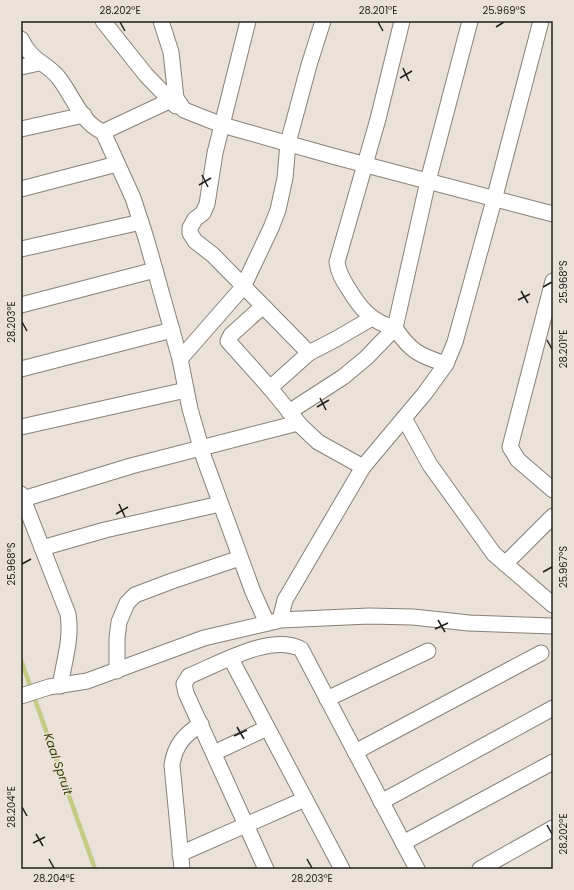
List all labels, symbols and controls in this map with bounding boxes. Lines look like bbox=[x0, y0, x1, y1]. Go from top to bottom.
text: 28.202°E bbox=[99, 3, 141, 18]
text: 28.201°E bbox=[359, 3, 397, 18]
text: 25.969°S bbox=[482, 3, 526, 18]
text: 25.968°S bbox=[556, 260, 571, 304]
text: 28.203°E bbox=[4, 301, 19, 343]
text: 28.201°E bbox=[556, 330, 571, 368]
text: 25.968°S bbox=[4, 542, 19, 586]
text: 25.967°S bbox=[556, 546, 571, 588]
water label: Kaal Spruit bbox=[40, 731, 77, 798]
text: 28.204°E bbox=[4, 786, 19, 828]
text: 28.202°E bbox=[556, 813, 571, 855]
text: 28.204°E bbox=[33, 871, 75, 886]
text: 28.203°E bbox=[291, 871, 333, 886]

